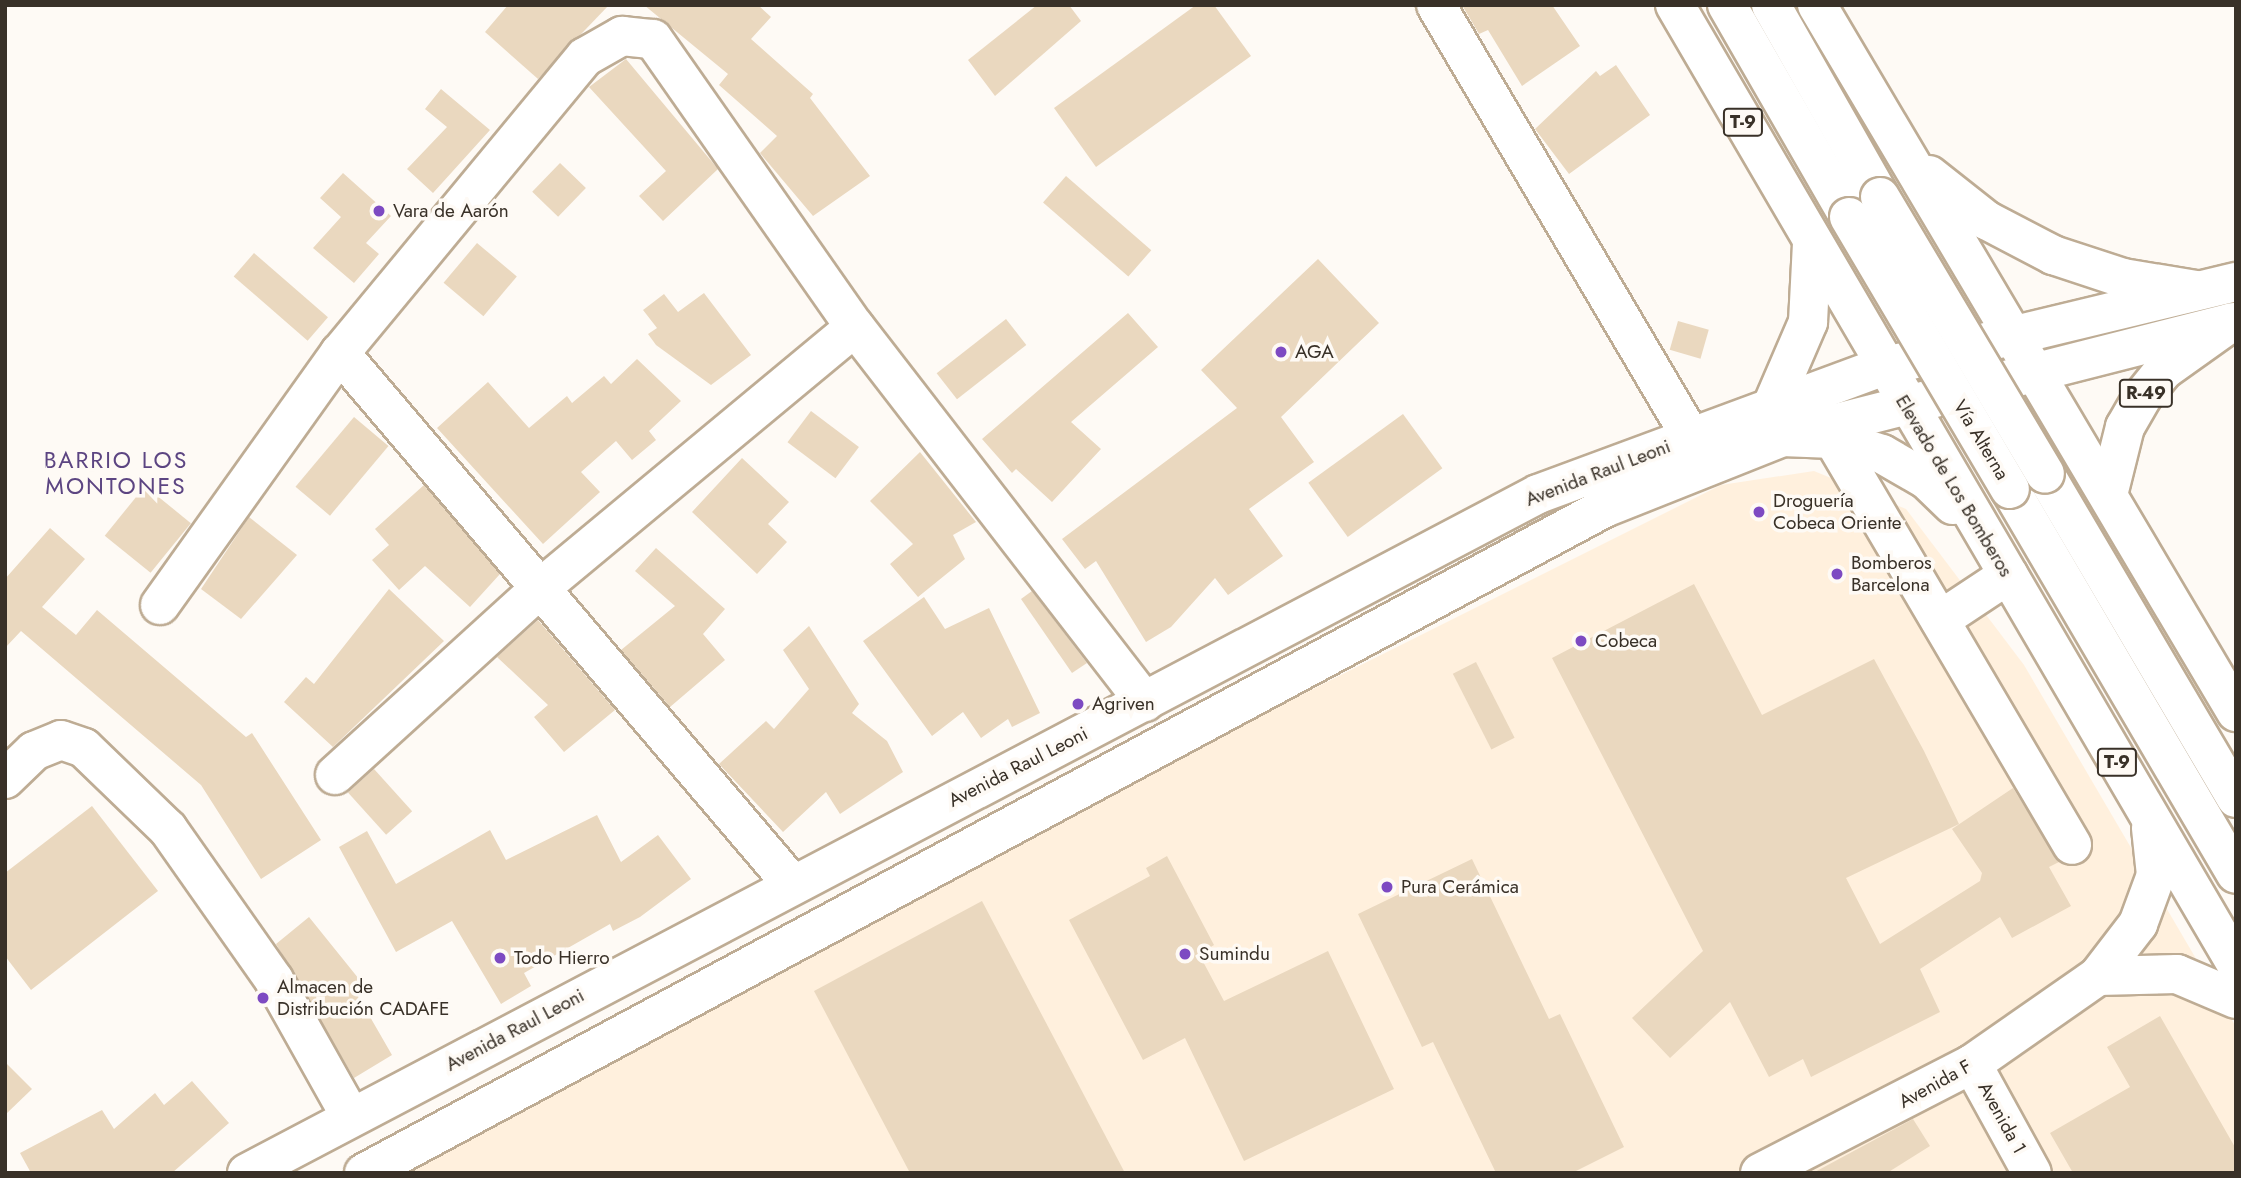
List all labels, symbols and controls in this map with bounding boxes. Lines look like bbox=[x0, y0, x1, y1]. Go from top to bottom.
road number: T-9 bbox=[1722, 107, 1764, 136]
place label: Vara de Aarón bbox=[393, 200, 509, 222]
marker: Vara de Aarón bbox=[371, 203, 387, 219]
place label: AGA bbox=[1295, 341, 1334, 363]
marker: AGA bbox=[1273, 344, 1289, 360]
road number: R-49 bbox=[2118, 379, 2174, 408]
street label: Elevado de Los Bomberos bbox=[1891, 391, 2017, 581]
street label: Vía Alterna bbox=[1948, 396, 2014, 484]
street label: Avenida Raul Leoni bbox=[1522, 435, 1674, 511]
district label: BARRIO LOS MONTONES bbox=[45, 446, 187, 500]
place label: Droguería Cobeca Oriente bbox=[1773, 490, 1901, 534]
marker: Droguería Cobeca Oriente bbox=[1751, 504, 1767, 520]
place label: Bomberos Barcelona bbox=[1851, 552, 1932, 596]
marker: Bomberos Barcelona bbox=[1829, 566, 1845, 582]
place label: Cobeca bbox=[1595, 630, 1657, 652]
marker: Cobeca bbox=[1573, 633, 1589, 649]
place label: Agriven bbox=[1092, 693, 1155, 715]
marker: Agriven bbox=[1070, 696, 1086, 712]
street label: Avenida Raul Leoni bbox=[944, 722, 1092, 812]
road number: T-9 bbox=[2096, 748, 2138, 776]
place label: Pura Cerámica bbox=[1401, 876, 1519, 898]
marker: Pura Cerámica bbox=[1379, 879, 1395, 895]
place label: Sumindu bbox=[1199, 943, 1270, 965]
marker: Sumindu bbox=[1177, 946, 1193, 962]
place label: Todo Hierro bbox=[514, 947, 610, 969]
marker: Todo Hierro bbox=[492, 950, 508, 966]
place label: Almacen de Distribución CADAFE bbox=[277, 976, 450, 1020]
street label: Avenida Raul Leoni bbox=[442, 984, 588, 1076]
marker: Almacen de Distribución CADAFE bbox=[255, 990, 271, 1006]
street label: Avenida F bbox=[1895, 1055, 1975, 1113]
street label: Avenida 1 bbox=[1973, 1078, 2031, 1158]

